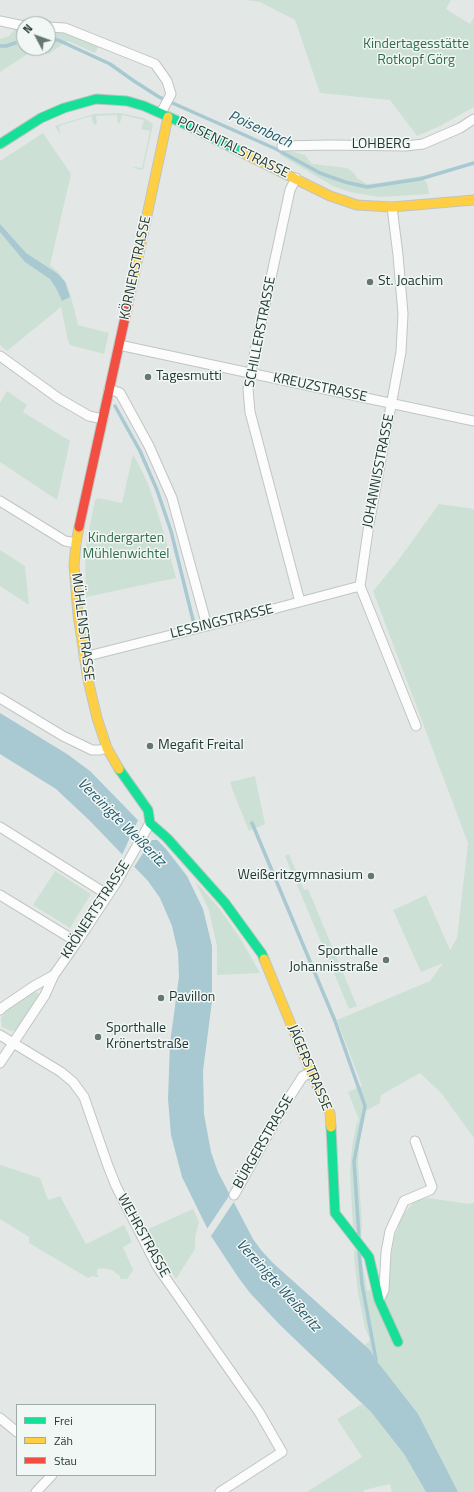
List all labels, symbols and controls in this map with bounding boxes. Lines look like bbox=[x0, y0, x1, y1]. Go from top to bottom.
north arrow bbox=[16, 16, 56, 56]
text: N bbox=[19, 21, 36, 37]
park label: Kindertagesstätte Rotkopf Görg bbox=[363, 37, 469, 70]
water label: Poisenbach bbox=[225, 107, 295, 153]
street label: POISENTALSTRASSE bbox=[174, 114, 292, 182]
street label: LOHBERG bbox=[352, 137, 410, 153]
street label: KÖRNERSTRASSE bbox=[117, 214, 155, 322]
place label: St. Joachim bbox=[378, 274, 443, 290]
street label: SCHILLERSTRASSE bbox=[242, 275, 280, 389]
marker: St. Joachim bbox=[365, 277, 375, 287]
place label: Tagesmutti bbox=[156, 369, 222, 385]
street label: KREUZSTRASSE bbox=[272, 370, 368, 406]
marker: Tagesmutti bbox=[143, 372, 153, 382]
street label: JOHANNISSTRASSE bbox=[360, 413, 398, 529]
park label: Kindergarten Mühlenwichtel bbox=[83, 531, 169, 564]
street label: MÜHLENSTRASSE bbox=[67, 572, 97, 682]
street label: LESSINGSTRASSE bbox=[169, 601, 275, 643]
place label: Megafit Freital bbox=[158, 738, 244, 754]
marker: Megafit Freital bbox=[145, 741, 155, 751]
water label: Vereinigte Weißeritz bbox=[73, 775, 169, 871]
street label: KRÖNERTSTRASSE bbox=[58, 858, 134, 962]
place label: Weißeritzgymnasium bbox=[238, 868, 363, 884]
marker: Weißeritzgymnasium bbox=[366, 871, 376, 881]
place label: Sporthalle Johannisstraße bbox=[289, 944, 378, 976]
marker: Sporthalle Johannisstraße bbox=[381, 955, 391, 965]
place label: Pavillon bbox=[169, 990, 215, 1006]
marker: Pavillon bbox=[156, 993, 166, 1003]
place label: Sporthalle Krönertstraße bbox=[106, 1021, 189, 1054]
street label: JÄGERSTRASSE bbox=[283, 1022, 335, 1114]
marker: Sporthalle Krönertstraße bbox=[93, 1032, 103, 1042]
street label: BÜRGERSTRASSE bbox=[230, 1092, 298, 1192]
street label: WEHRSTRASSE bbox=[113, 1191, 173, 1281]
water label: Vereinigte Weißeritz bbox=[232, 1236, 324, 1336]
legend bbox=[16, 1404, 156, 1476]
text: Frei bbox=[54, 1411, 73, 1430]
text: Zäh bbox=[54, 1431, 73, 1450]
text: Stau bbox=[54, 1451, 77, 1470]

